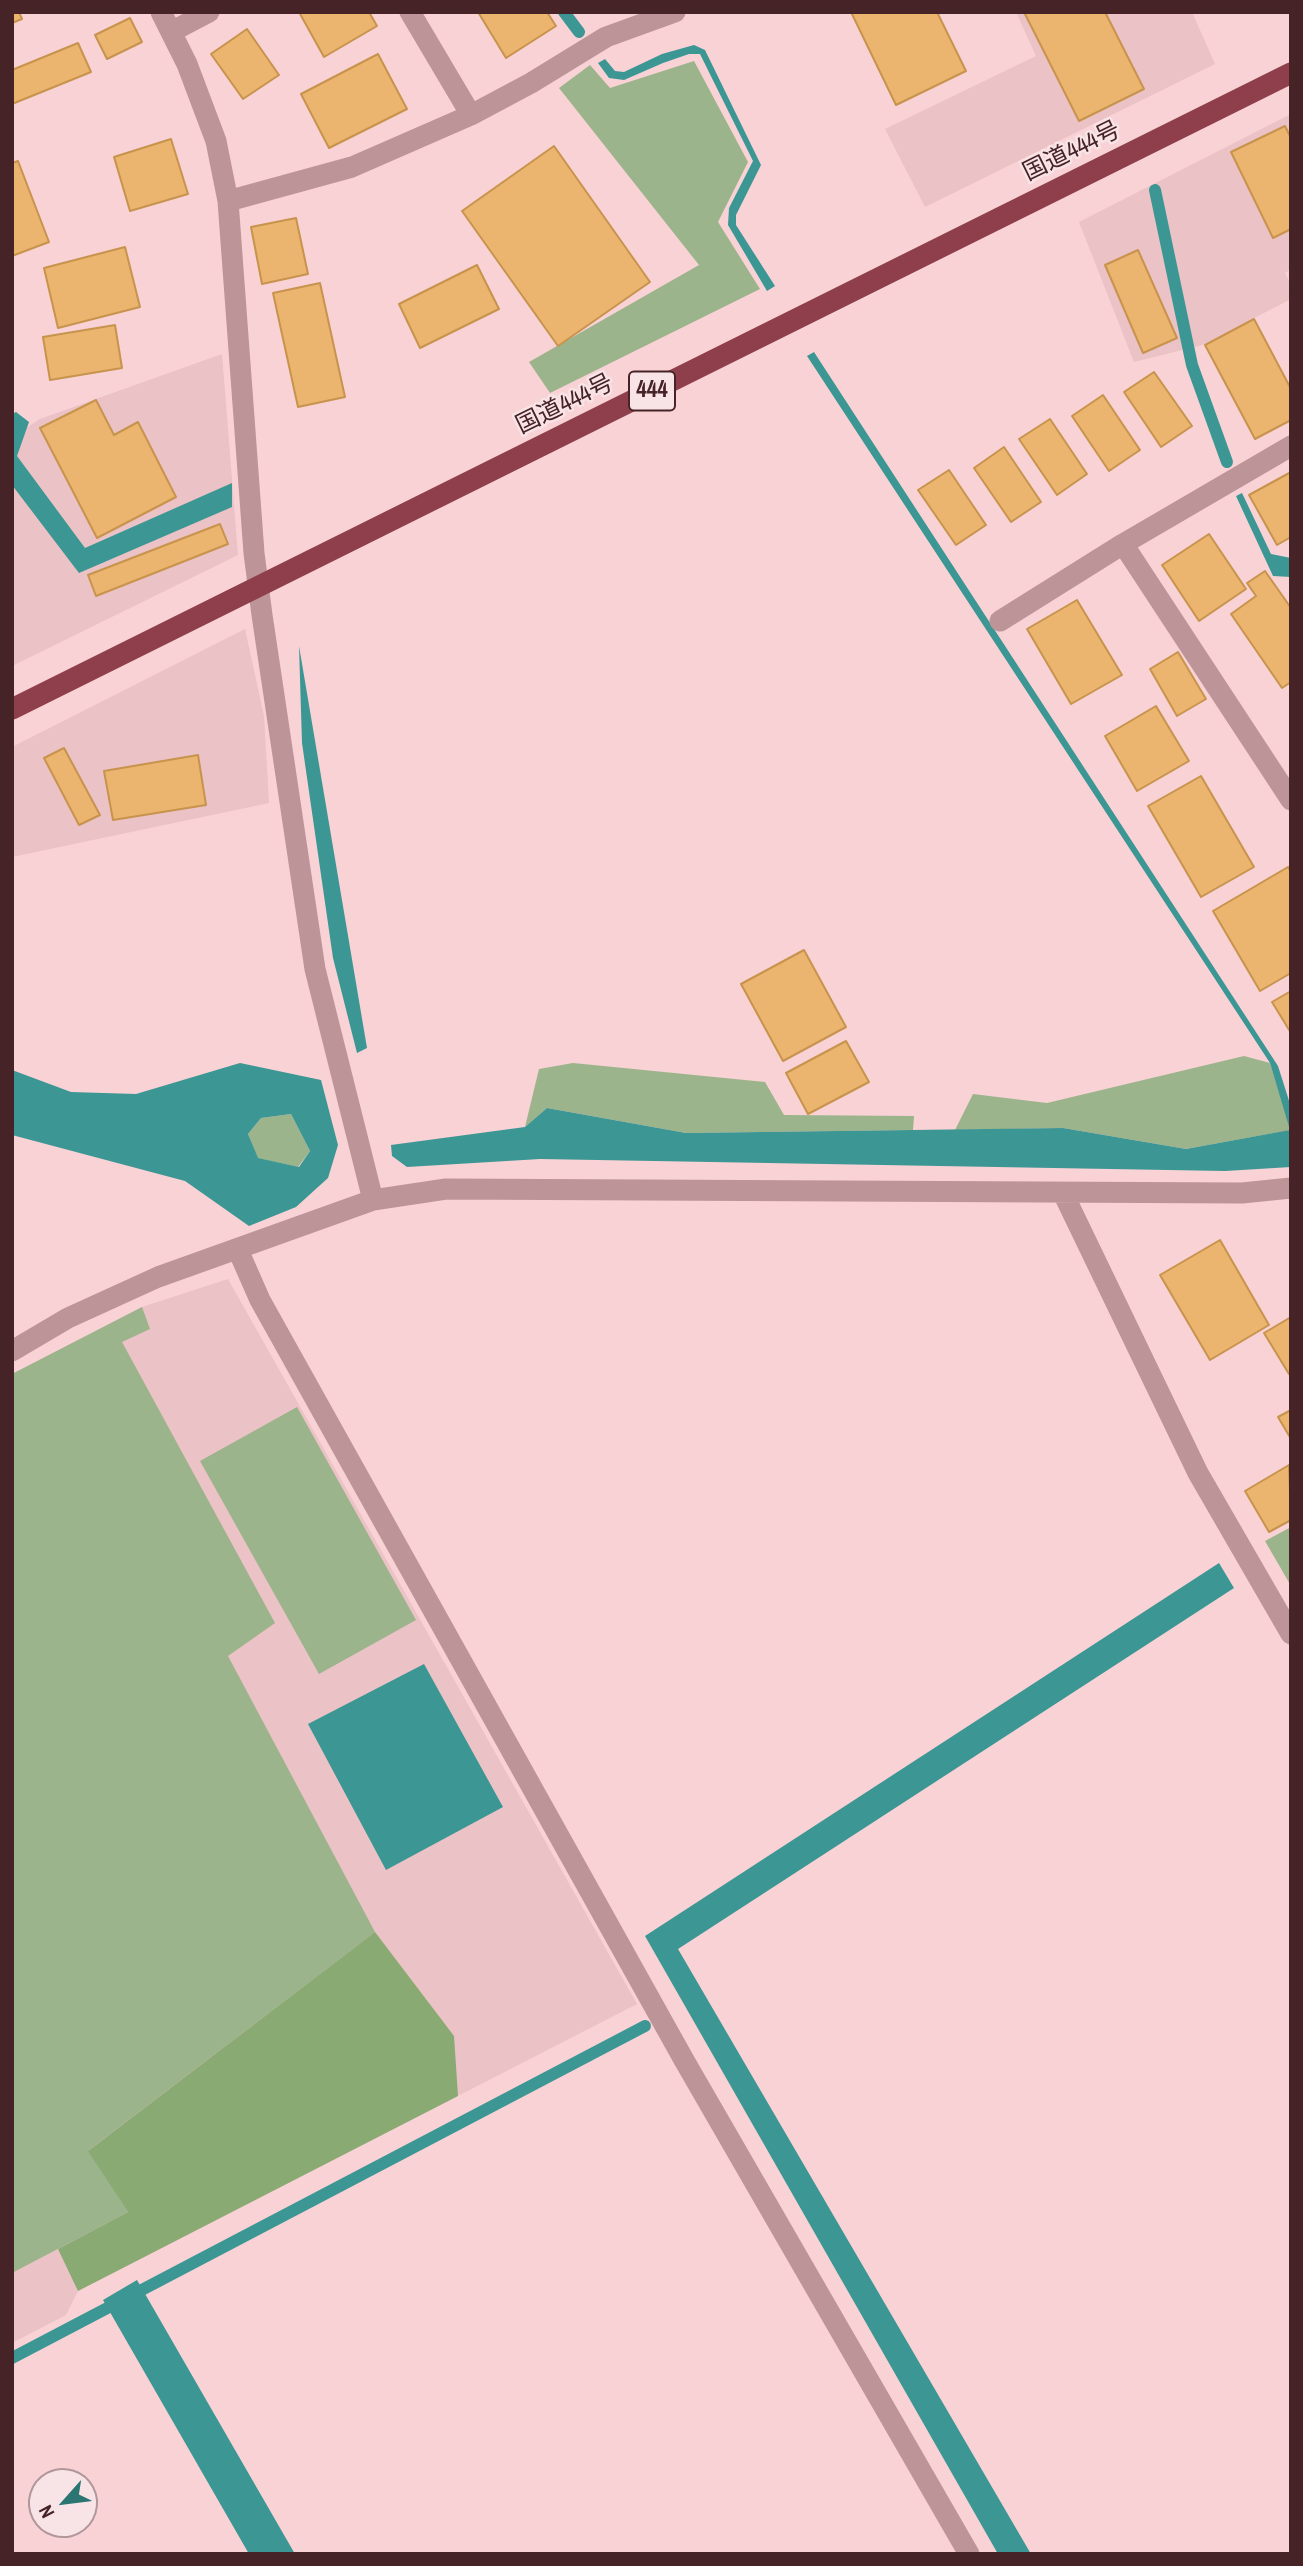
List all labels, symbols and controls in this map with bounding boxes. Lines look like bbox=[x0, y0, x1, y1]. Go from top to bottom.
street label: 国道444号 bbox=[1019, 116, 1125, 188]
street label: 国道444号 bbox=[512, 369, 618, 441]
road number: 444 bbox=[629, 372, 675, 410]
north arrow bbox=[28, 2468, 98, 2538]
text: N bbox=[32, 2501, 60, 2523]

